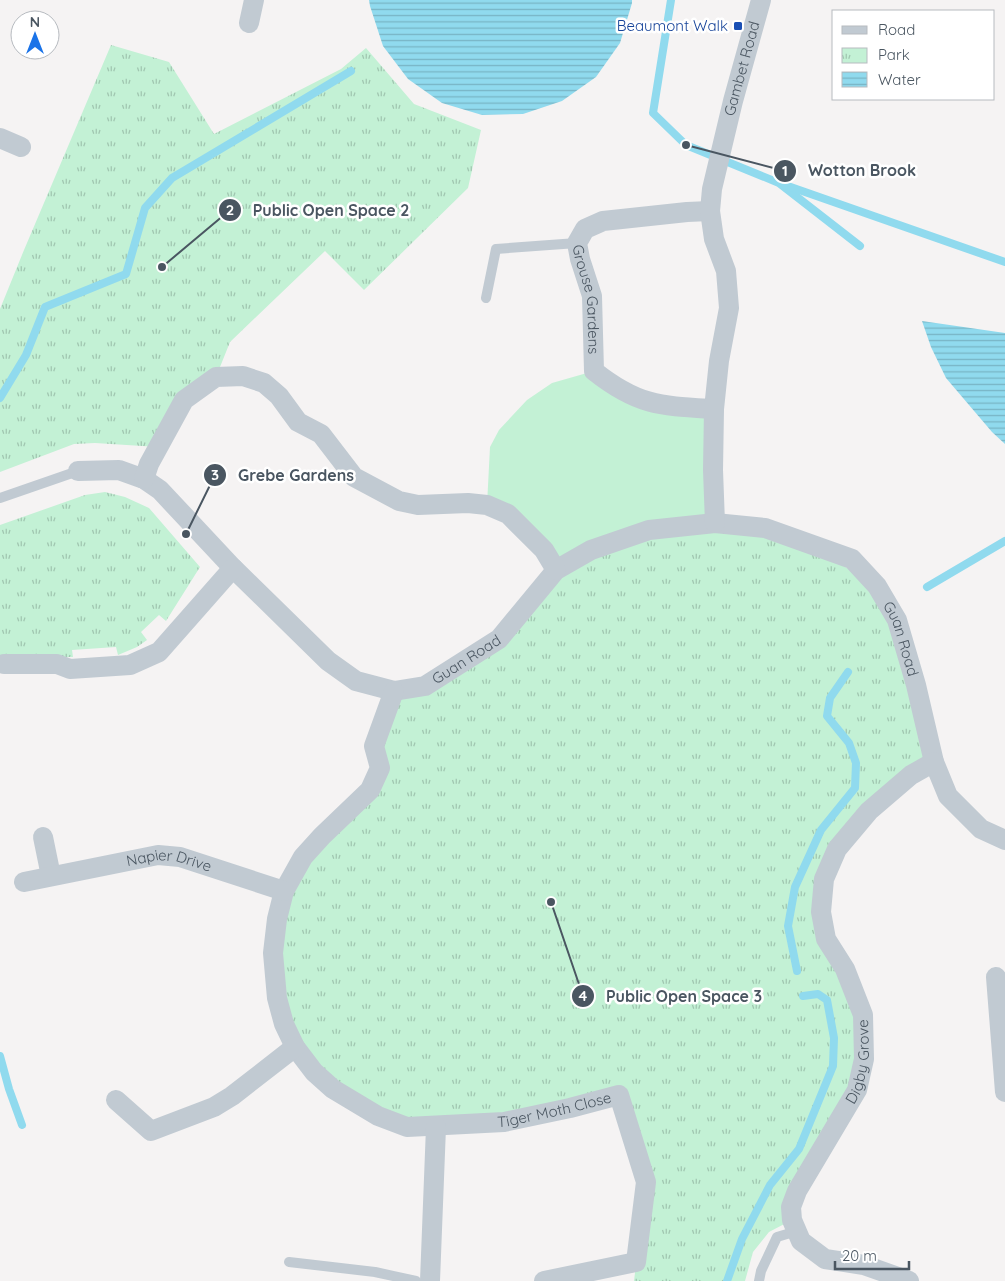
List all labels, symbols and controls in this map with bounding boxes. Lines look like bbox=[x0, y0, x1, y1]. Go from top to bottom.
north arrow bbox=[10, 10, 60, 60]
legend bbox=[832, 10, 995, 100]
text: N bbox=[30, 13, 40, 31]
place label: Beaumont Walk bbox=[617, 16, 728, 35]
street label: Gambet Road bbox=[720, 19, 764, 118]
marker: Beaumont Walk bbox=[732, 20, 744, 32]
text: Road bbox=[878, 20, 915, 39]
text: Park bbox=[878, 45, 910, 64]
text: Water bbox=[878, 70, 921, 89]
callout: Wotton Brook bbox=[773, 155, 926, 186]
text: Wotton Brook bbox=[808, 160, 916, 180]
text: 1 bbox=[782, 161, 788, 180]
callout: Public Open Space 2 bbox=[218, 195, 419, 226]
text: 2 bbox=[226, 200, 234, 219]
text: Public Open Space 2 bbox=[253, 200, 409, 220]
street label: Grouse Gardens bbox=[568, 243, 604, 355]
callout: Grebe Gardens bbox=[203, 459, 364, 490]
text: 3 bbox=[211, 465, 219, 484]
text: Grebe Gardens bbox=[238, 465, 354, 485]
street label: Guan Road bbox=[879, 598, 923, 678]
street label: Guan Road bbox=[428, 630, 504, 688]
street label: Napier Drive bbox=[125, 845, 214, 876]
callout: Public Open Space 3 bbox=[570, 981, 772, 1012]
text: 4 bbox=[579, 986, 588, 1005]
text: Public Open Space 3 bbox=[606, 986, 762, 1006]
street label: Digby Grove bbox=[841, 1019, 873, 1107]
street label: Tiger Moth Close bbox=[497, 1087, 613, 1131]
scale bar bbox=[835, 1238, 909, 1270]
text: 20 m bbox=[842, 1246, 877, 1265]

